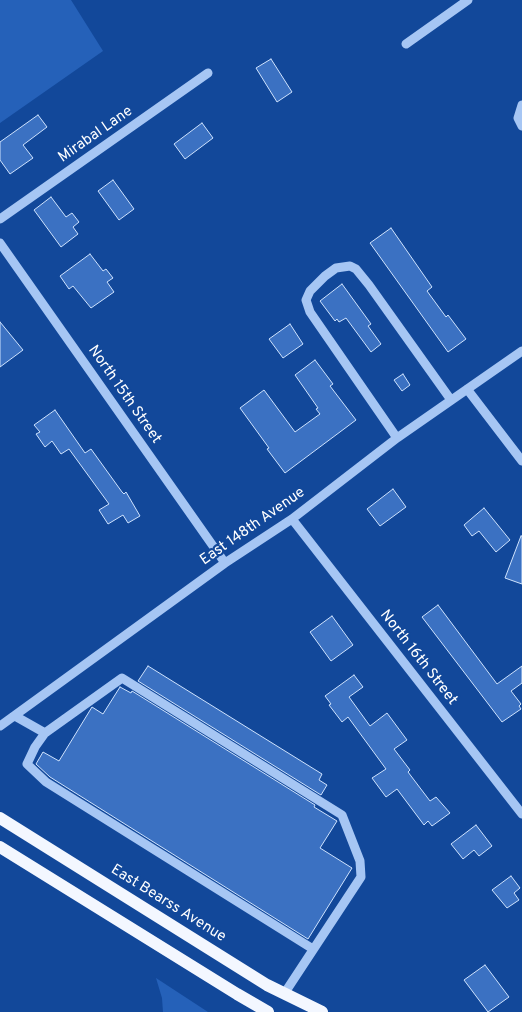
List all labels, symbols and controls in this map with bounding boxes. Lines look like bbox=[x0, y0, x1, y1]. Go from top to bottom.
street label: Mirabal Lane bbox=[55, 103, 137, 167]
street label: North 15th Street bbox=[83, 342, 165, 448]
street label: East 148th Avenue bbox=[197, 484, 309, 570]
street label: North 16th Street bbox=[375, 607, 461, 709]
street label: East Bearss Avenue bbox=[107, 861, 229, 947]

